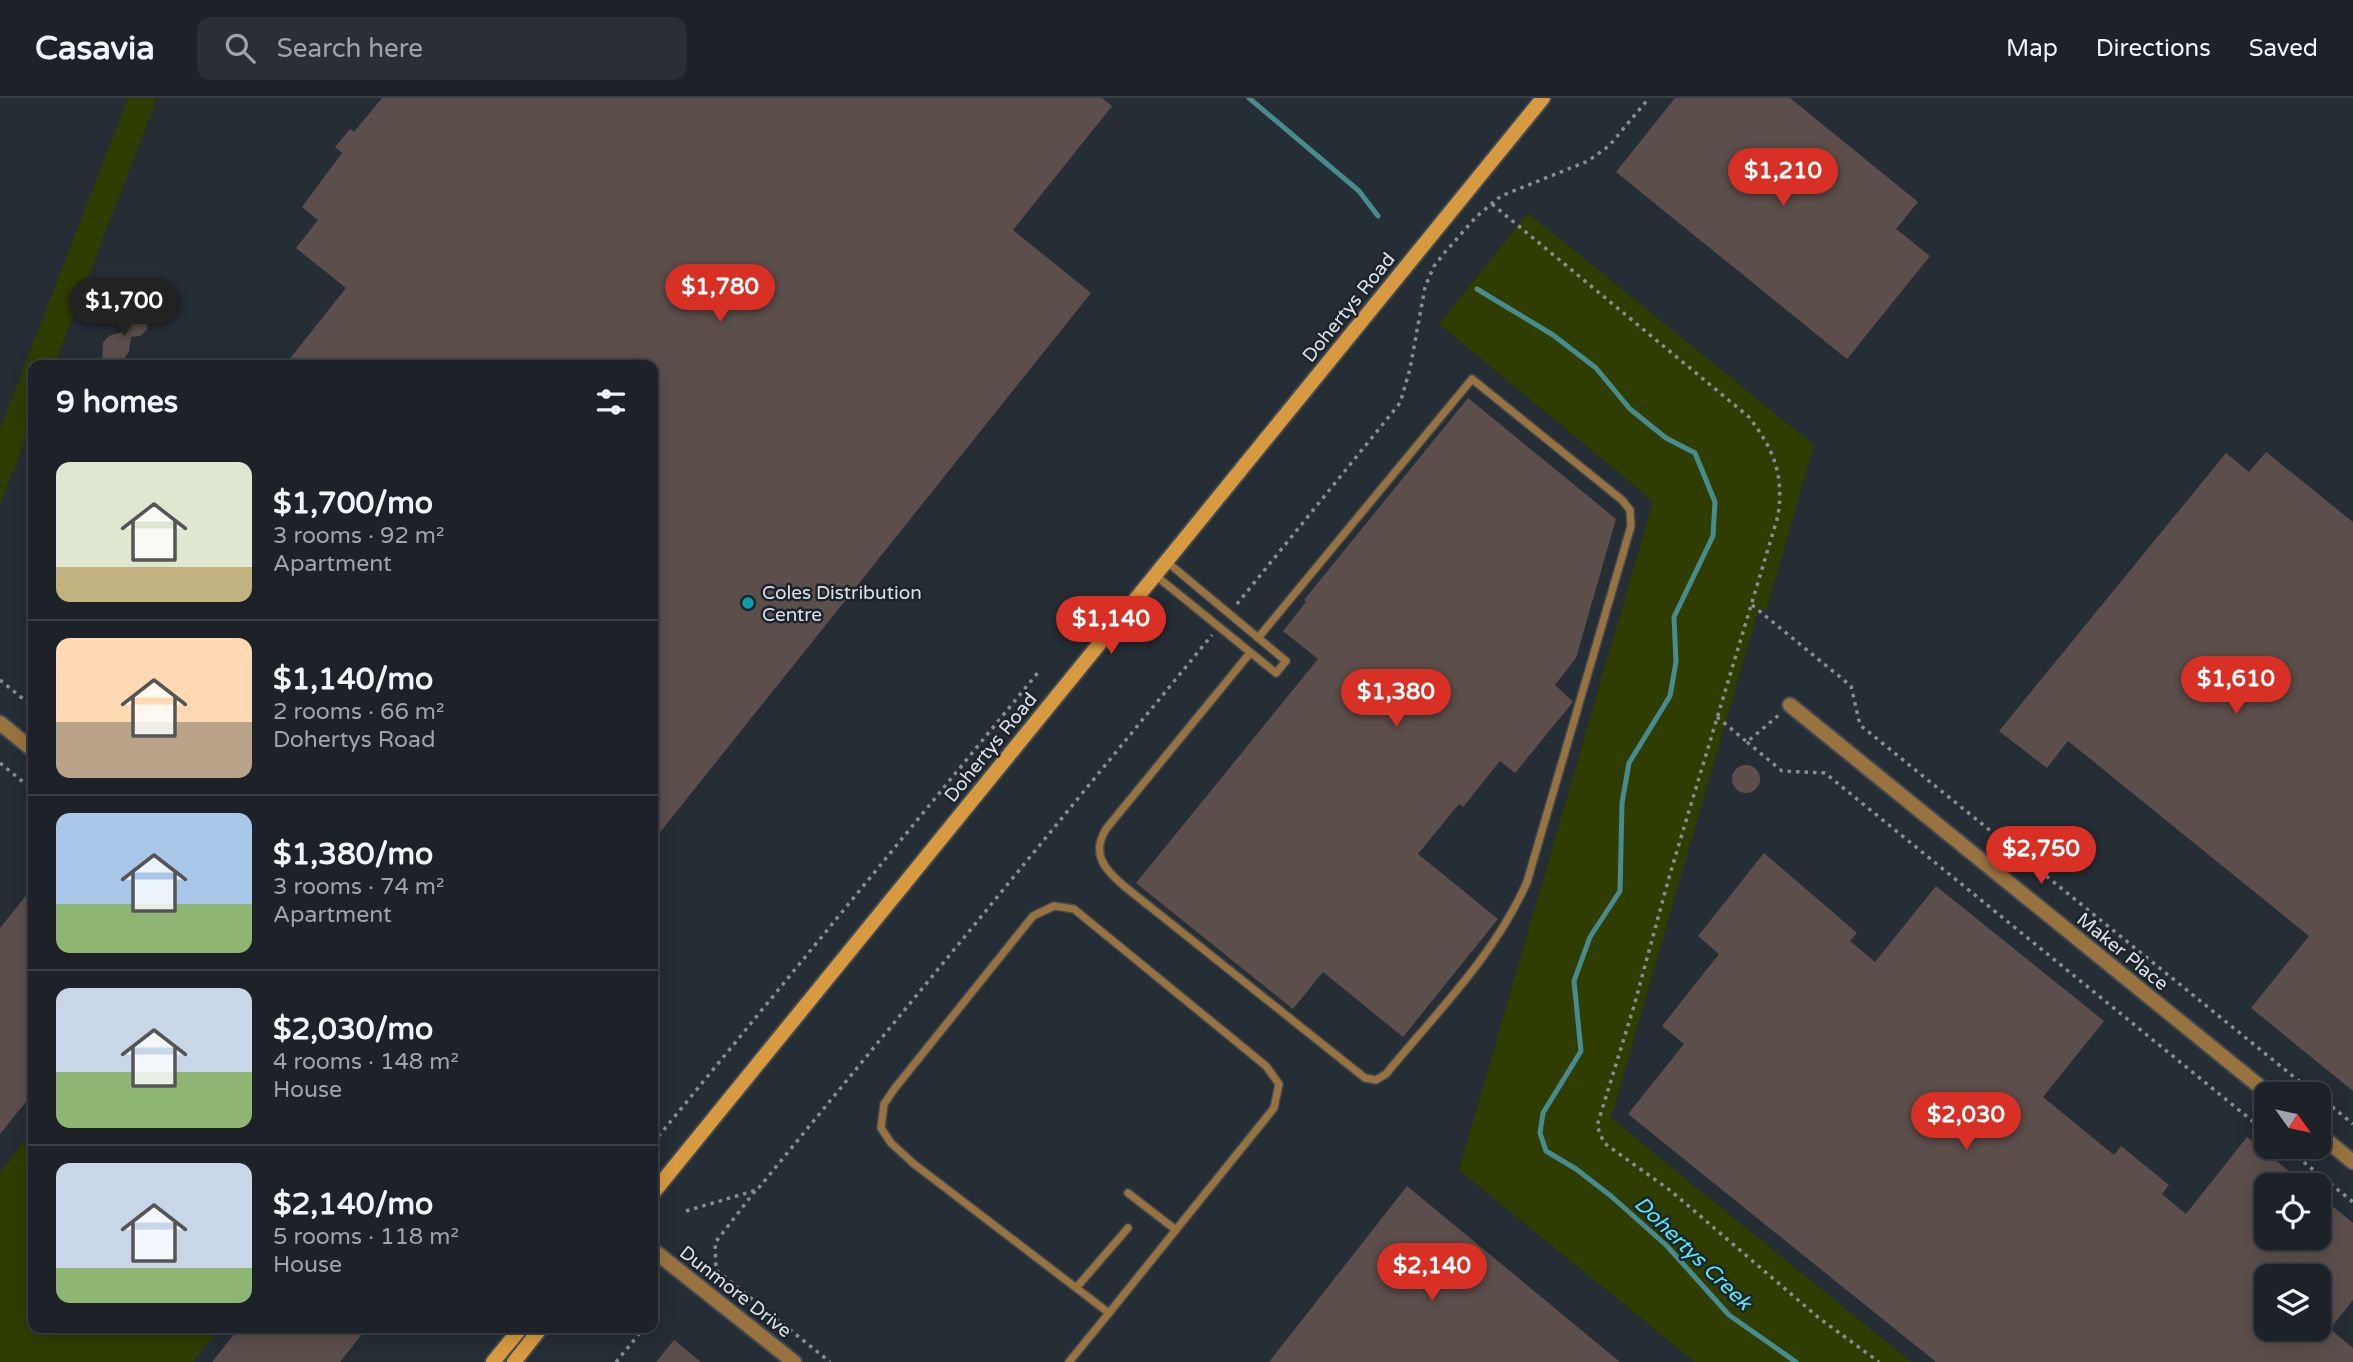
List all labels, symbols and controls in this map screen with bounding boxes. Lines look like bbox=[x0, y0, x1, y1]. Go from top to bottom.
search box bbox=[197, 17, 687, 80]
text: Casavia bbox=[35, 29, 155, 68]
icon: search bbox=[221, 29, 259, 67]
text: Search here bbox=[277, 33, 423, 64]
text: Map bbox=[2006, 34, 2058, 63]
text: Directions bbox=[2096, 34, 2211, 63]
text: Saved bbox=[2249, 34, 2318, 63]
pin: $1,210 bbox=[1726, 148, 1840, 208]
text: $1,210 bbox=[1744, 157, 1822, 185]
street label: Dohertys Road bbox=[1298, 249, 1400, 367]
pin: $1,780 bbox=[663, 264, 777, 324]
text: $1,780 bbox=[681, 273, 759, 301]
pin: $1,700 bbox=[67, 278, 181, 338]
text: $1,700 bbox=[85, 287, 163, 315]
icon: filters bbox=[592, 383, 630, 421]
text: 9 homes bbox=[56, 384, 178, 421]
text: $1,700/mo bbox=[273, 485, 433, 522]
icon: home bbox=[112, 490, 196, 574]
text: 3 rooms · 92 m² bbox=[273, 522, 444, 550]
text: Apartment bbox=[273, 550, 392, 578]
place label: Coles Distribution Centre bbox=[762, 582, 922, 626]
marker: Coles Distribution Centre bbox=[740, 595, 756, 611]
pin: $1,140 bbox=[1054, 596, 1168, 656]
text: $1,140 bbox=[1072, 605, 1150, 633]
pin: $1,610 bbox=[2179, 656, 2293, 716]
text: $1,140/mo bbox=[273, 661, 433, 698]
text: $1,610 bbox=[2197, 665, 2275, 693]
icon: home bbox=[112, 666, 196, 750]
pin: $1,380 bbox=[1339, 670, 1453, 729]
text: $1,380 bbox=[1357, 678, 1435, 706]
street label: Dohertys Road bbox=[940, 689, 1042, 807]
text: 2 rooms · 66 m² bbox=[273, 698, 444, 726]
text: Dohertys Road bbox=[273, 726, 436, 754]
pin: $2,750 bbox=[1984, 826, 2098, 886]
text: $2,750 bbox=[2002, 835, 2080, 863]
text: $1,380/mo bbox=[273, 836, 433, 873]
icon: home bbox=[112, 841, 196, 925]
text: 3 rooms · 74 m² bbox=[273, 873, 444, 901]
text: Apartment bbox=[273, 901, 392, 929]
street label: Maker Place bbox=[2072, 908, 2172, 995]
text: $2,030/mo bbox=[273, 1011, 433, 1048]
icon: home bbox=[112, 1016, 196, 1100]
text: 4 rooms · 148 m² bbox=[273, 1048, 459, 1076]
text: House bbox=[273, 1076, 342, 1104]
north arrow bbox=[2254, 1082, 2331, 1158]
map controls bbox=[2254, 1082, 2331, 1341]
pin: $2,030 bbox=[1909, 1093, 2023, 1152]
text: $2,030 bbox=[1927, 1101, 2005, 1129]
button: locate bbox=[2254, 1173, 2331, 1250]
text: $2,140/mo bbox=[273, 1186, 433, 1223]
icon: home bbox=[112, 1191, 196, 1275]
water label: Dohertys Creek bbox=[1629, 1191, 1757, 1317]
text: 5 rooms · 118 m² bbox=[273, 1223, 459, 1251]
street label: Dunmore Drive bbox=[675, 1241, 796, 1342]
pin: $2,140 bbox=[1375, 1244, 1489, 1303]
text: House bbox=[273, 1251, 342, 1279]
text: $2,140 bbox=[1393, 1252, 1471, 1280]
button: layers bbox=[2254, 1264, 2331, 1341]

